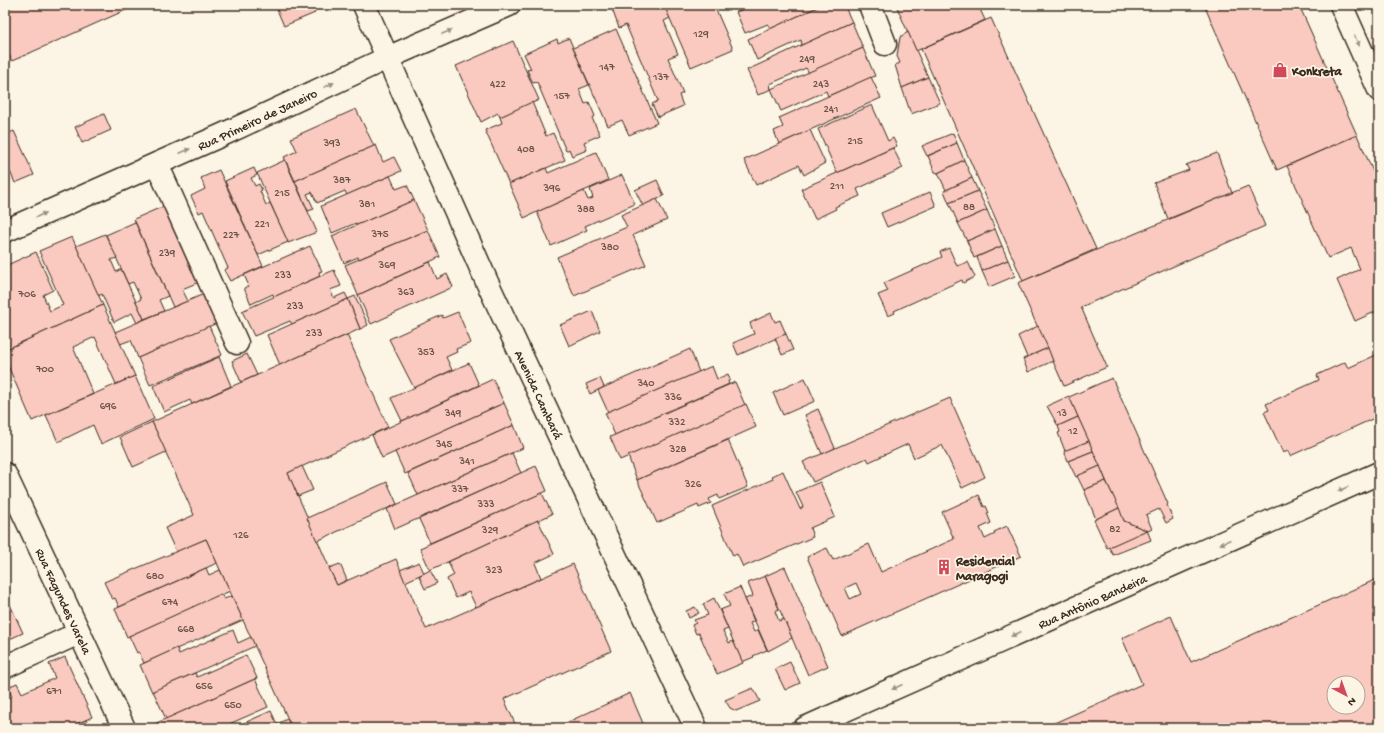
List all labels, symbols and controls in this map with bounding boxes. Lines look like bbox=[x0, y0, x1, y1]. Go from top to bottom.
one-way arrow bbox=[442, 29, 453, 35]
house number: 129 bbox=[692, 29, 709, 41]
one-way arrow bbox=[1354, 35, 1360, 46]
house number: 249 bbox=[799, 54, 816, 66]
shop icon: Konkreta bbox=[1271, 61, 1289, 79]
house number: 147 bbox=[598, 62, 615, 74]
place label: Konkreta bbox=[1291, 65, 1342, 80]
house number: 137 bbox=[652, 72, 669, 84]
house number: 422 bbox=[490, 79, 507, 91]
house number: 243 bbox=[813, 79, 829, 91]
one-way arrow bbox=[323, 82, 334, 88]
street label: Rua Primeiro de Janeiro bbox=[196, 87, 320, 155]
house number: 157 bbox=[553, 91, 570, 103]
house number: 241 bbox=[823, 104, 839, 116]
house number: 215 bbox=[847, 136, 863, 148]
house number: 393 bbox=[323, 138, 341, 150]
house number: 408 bbox=[517, 144, 535, 156]
one-way arrow bbox=[180, 148, 192, 154]
house number: 387 bbox=[332, 175, 351, 187]
house number: 211 bbox=[830, 181, 844, 193]
house number: 396 bbox=[543, 183, 561, 195]
house number: 215 bbox=[274, 188, 290, 200]
house number: 381 bbox=[358, 199, 375, 211]
house number: 88 bbox=[963, 202, 975, 214]
house number: 388 bbox=[576, 204, 595, 216]
one-way arrow bbox=[35, 212, 46, 218]
house number: 221 bbox=[254, 219, 270, 231]
house number: 375 bbox=[370, 229, 389, 241]
house number: 227 bbox=[223, 230, 240, 242]
house number: 380 bbox=[600, 242, 619, 254]
house number: 239 bbox=[159, 248, 176, 260]
house number: 369 bbox=[378, 260, 396, 272]
house number: 233 bbox=[275, 270, 292, 282]
house number: 363 bbox=[397, 287, 415, 299]
house number: 706 bbox=[17, 289, 36, 301]
house number: 233 bbox=[287, 301, 304, 313]
house number: 233 bbox=[306, 328, 323, 340]
house number: 353 bbox=[416, 347, 435, 359]
street label: Avenida Cambará bbox=[510, 348, 565, 443]
house number: 700 bbox=[35, 364, 54, 376]
house number: 340 bbox=[636, 378, 655, 390]
house number: 336 bbox=[664, 392, 682, 404]
house number: 696 bbox=[100, 401, 117, 413]
house number: 349 bbox=[444, 408, 462, 420]
house number: 13 bbox=[1056, 408, 1067, 420]
house number: 332 bbox=[668, 417, 686, 429]
house number: 12 bbox=[1067, 426, 1079, 438]
house number: 345 bbox=[435, 439, 453, 451]
house number: 328 bbox=[668, 444, 687, 456]
house number: 341 bbox=[458, 456, 475, 468]
house number: 326 bbox=[684, 479, 702, 491]
house number: 337 bbox=[450, 484, 469, 496]
one-way arrow bbox=[1338, 486, 1349, 492]
house number: 333 bbox=[476, 499, 495, 511]
house number: 82 bbox=[1109, 524, 1121, 536]
house number: 329 bbox=[481, 525, 499, 537]
house number: 126 bbox=[232, 530, 249, 542]
one-way arrow bbox=[1219, 539, 1230, 545]
street label: Rua Fagundes Varela bbox=[31, 547, 94, 658]
place label: Residencial Maragogi bbox=[955, 555, 1015, 585]
building icon: Residencial Maragogi bbox=[935, 558, 953, 576]
house number: 323 bbox=[485, 565, 503, 577]
house number: 680 bbox=[146, 571, 164, 583]
street label: Rua Antônio Bandeira bbox=[1036, 572, 1150, 633]
house number: 674 bbox=[162, 597, 179, 609]
house number: 668 bbox=[177, 624, 195, 636]
one-way arrow bbox=[1010, 631, 1022, 637]
north arrow bbox=[1326, 675, 1366, 715]
house number: 656 bbox=[196, 681, 213, 693]
one-way arrow bbox=[892, 684, 903, 690]
house number: 671 bbox=[46, 686, 62, 698]
text: N bbox=[1345, 694, 1358, 708]
house number: 650 bbox=[224, 700, 242, 712]

